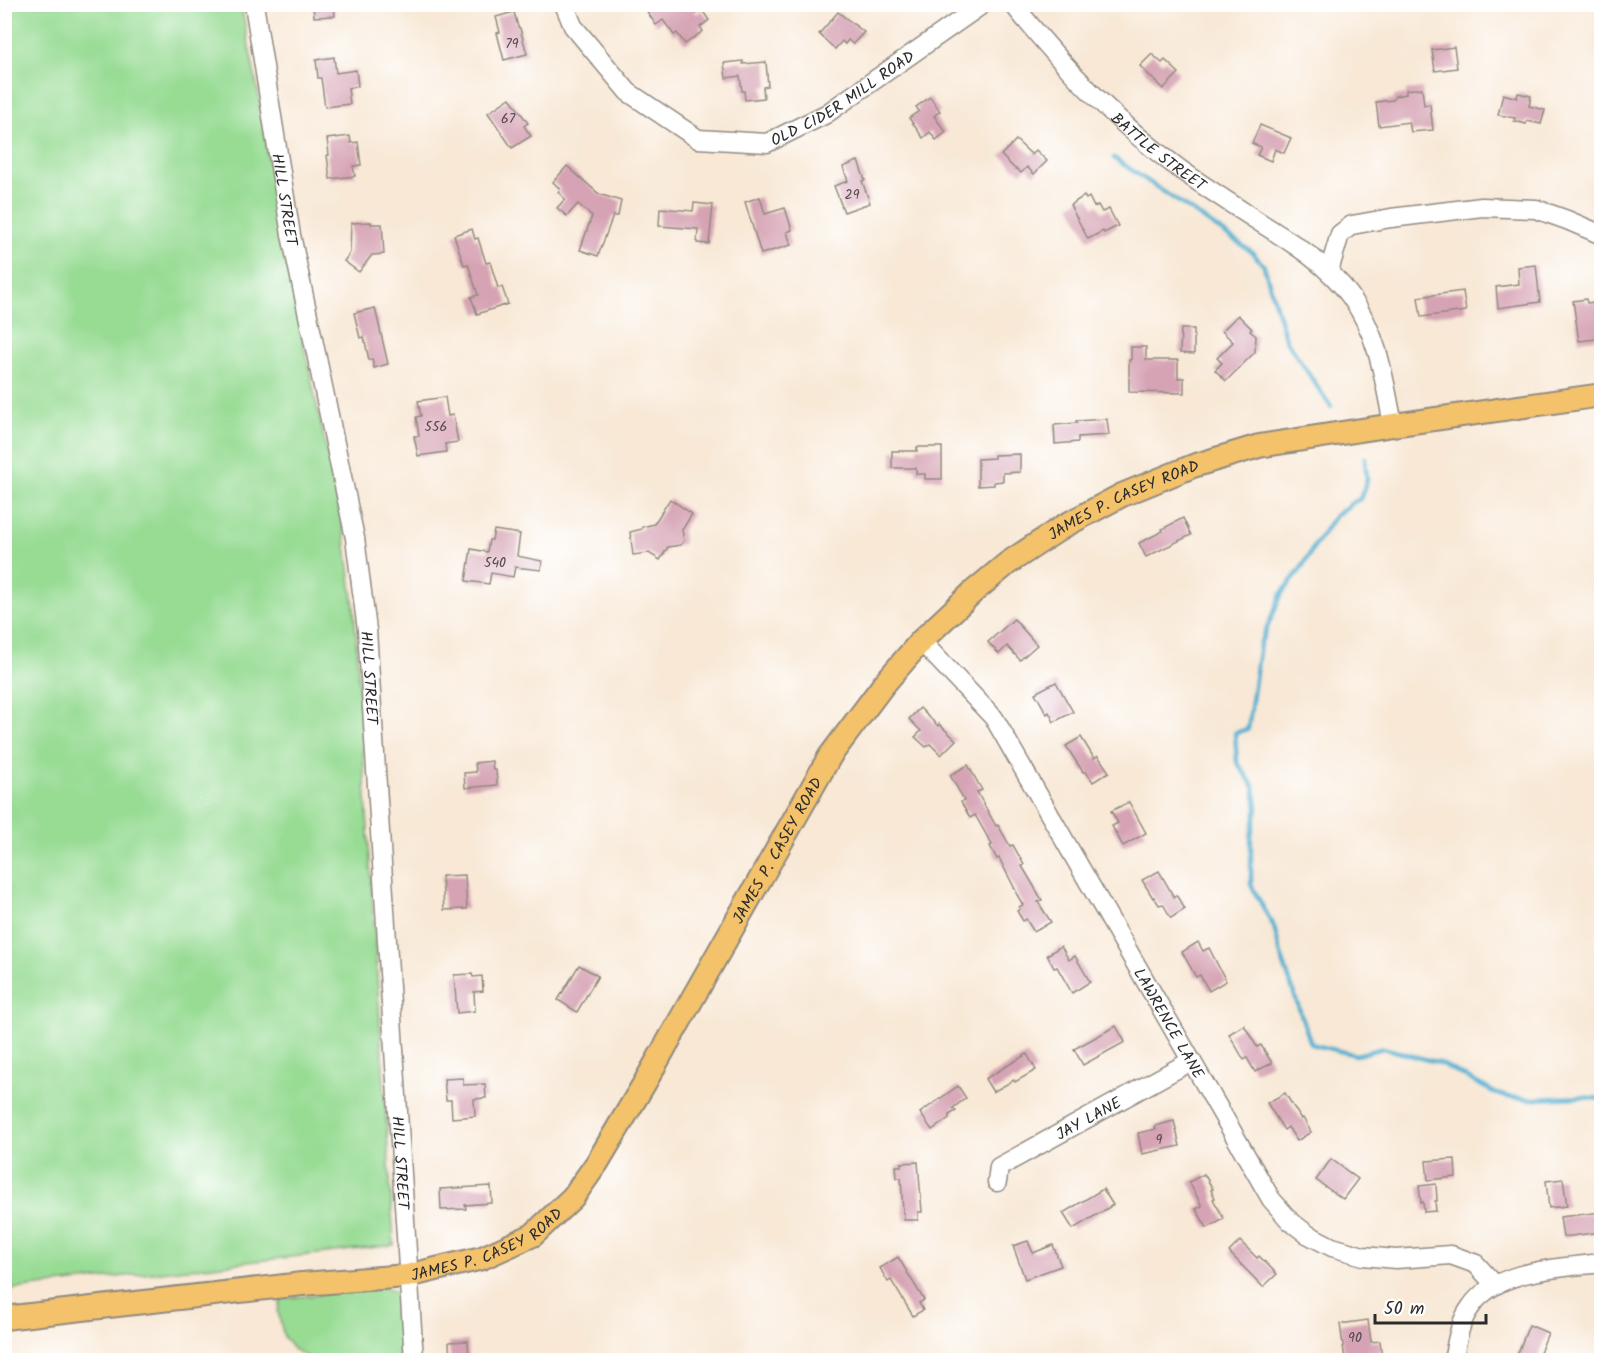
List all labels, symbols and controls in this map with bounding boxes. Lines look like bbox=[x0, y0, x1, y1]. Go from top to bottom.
house number: 79 bbox=[505, 33, 519, 55]
street label: OLD CIDER MILL ROAD bbox=[766, 45, 920, 153]
street label: BATTLE STREET bbox=[1105, 107, 1212, 199]
house number: 67 bbox=[501, 108, 516, 130]
street label: HILL STREET bbox=[264, 152, 304, 250]
house number: 29 bbox=[845, 184, 860, 206]
house number: 556 bbox=[425, 416, 447, 438]
street label: JAMES P. CASEY ROAD bbox=[1043, 454, 1202, 547]
house number: 540 bbox=[484, 552, 506, 574]
street label: HILL STREET bbox=[353, 630, 384, 726]
street label: JAMES P. CASEY ROAD bbox=[726, 773, 830, 929]
street label: LAWRENCE LANE bbox=[1126, 963, 1211, 1084]
street label: JAY LANE bbox=[1052, 1091, 1127, 1147]
street label: HILL STREET bbox=[384, 1115, 415, 1211]
house number: 9 bbox=[1156, 1129, 1163, 1151]
street label: JAMES P. CASEY ROAD bbox=[409, 1202, 569, 1289]
scale bar bbox=[1375, 1287, 1486, 1325]
text: 50 m bbox=[1384, 1295, 1424, 1324]
house number: 90 bbox=[1348, 1327, 1362, 1349]

